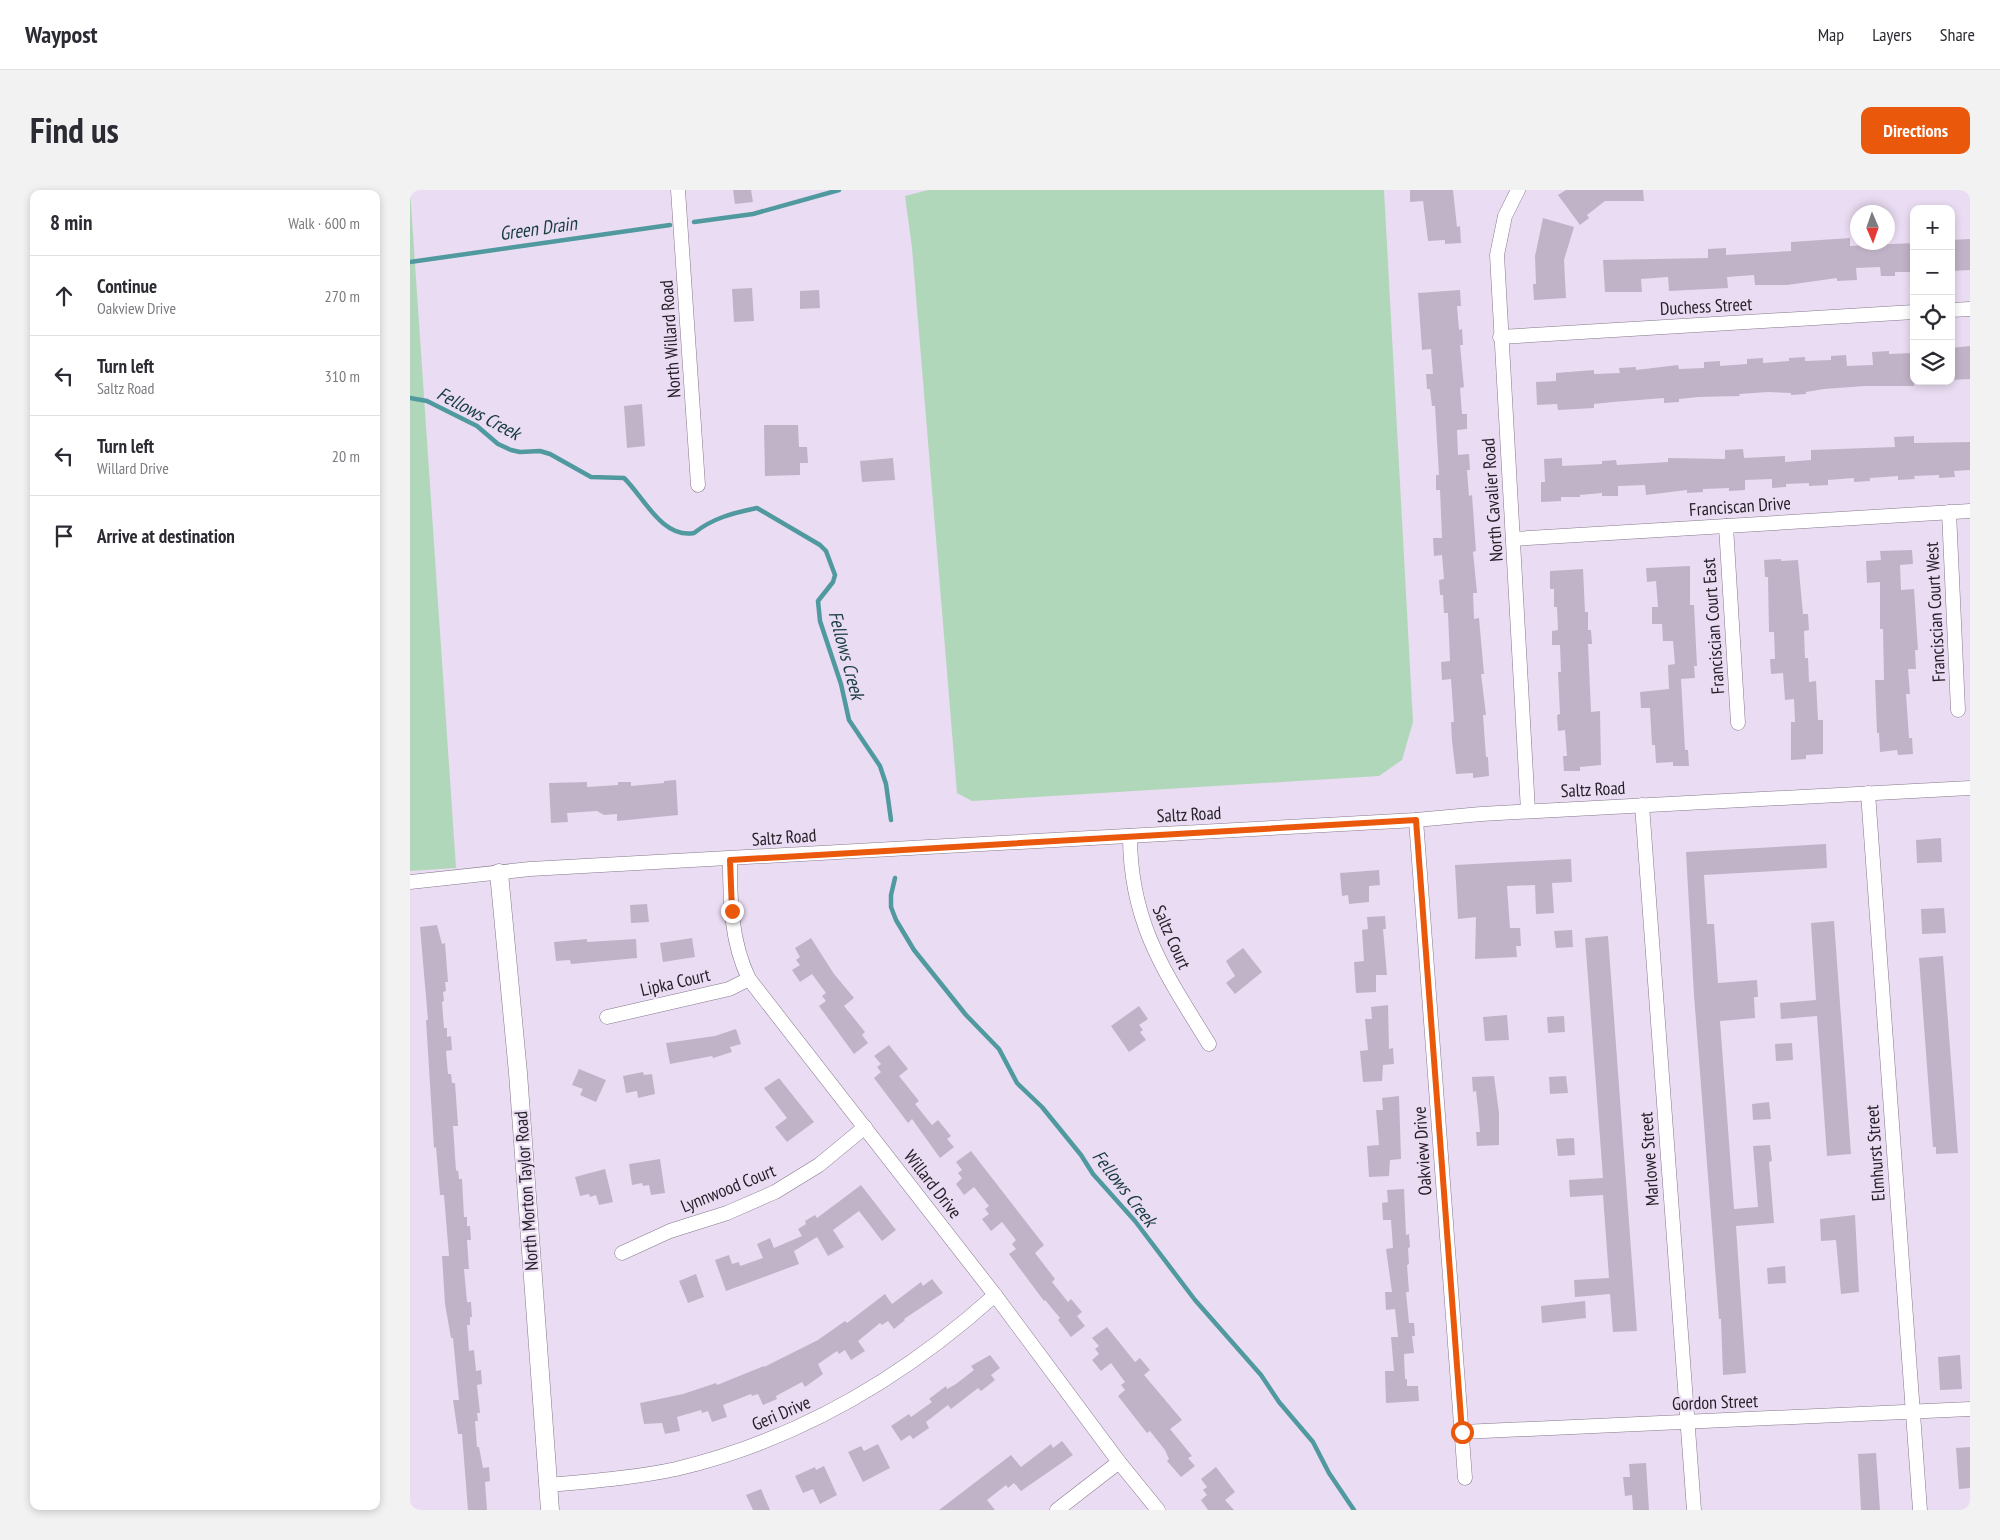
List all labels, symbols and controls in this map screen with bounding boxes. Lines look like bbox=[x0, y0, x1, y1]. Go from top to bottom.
text: Waypost bbox=[25, 19, 98, 50]
text: Map bbox=[1818, 23, 1844, 46]
text: Layers bbox=[1872, 23, 1912, 46]
text: Share bbox=[1940, 23, 1975, 46]
text: Find us bbox=[30, 107, 119, 153]
button: Directions bbox=[1861, 107, 1970, 154]
north arrow bbox=[1850, 205, 1895, 250]
map controls bbox=[1910, 205, 1955, 385]
button: + bbox=[1910, 205, 1955, 250]
text: 8 min bbox=[50, 209, 92, 236]
water label: Green Drain bbox=[498, 210, 580, 245]
text: Walk · 600 m bbox=[288, 213, 360, 233]
button: − bbox=[1910, 250, 1955, 295]
text: Continue bbox=[97, 274, 157, 298]
street label: North Willard Road bbox=[654, 279, 686, 399]
icon: ahead bbox=[50, 282, 78, 310]
text: 270 m bbox=[325, 286, 360, 306]
street label: Duchess Street bbox=[1659, 292, 1753, 320]
button: locate bbox=[1910, 295, 1955, 340]
text: Oakview Drive bbox=[97, 298, 176, 318]
button: layers bbox=[1910, 340, 1955, 385]
text: Turn left bbox=[97, 354, 154, 378]
icon: left bbox=[50, 362, 78, 390]
text: 310 m bbox=[325, 366, 360, 386]
text: Saltz Road bbox=[97, 378, 154, 398]
water label: Fellows Creek bbox=[433, 381, 527, 446]
text: Turn left bbox=[97, 434, 154, 458]
street label: North Cavalier Road bbox=[1476, 437, 1508, 563]
icon: left bbox=[50, 442, 78, 470]
text: 20 m bbox=[332, 446, 360, 466]
text: Willard Drive bbox=[97, 458, 169, 478]
street label: Franciscan Drive bbox=[1688, 491, 1792, 521]
icon: arrive bbox=[50, 522, 78, 550]
text: Arrive at destination bbox=[97, 524, 235, 548]
street label: Franciscian Court West bbox=[1920, 541, 1950, 683]
street label: Franciscian Court East bbox=[1697, 557, 1729, 695]
water label: Fellows Creek bbox=[824, 608, 871, 705]
street label: Saltz Road bbox=[1560, 776, 1626, 802]
street label: Saltz Road bbox=[1156, 801, 1222, 827]
street label: Saltz Road bbox=[751, 823, 817, 851]
route end bbox=[721, 900, 744, 923]
street label: Saltz Court bbox=[1148, 901, 1196, 973]
street label: Lipka Court bbox=[638, 963, 712, 1001]
street label: Elmhurst Street bbox=[1860, 1104, 1890, 1202]
street label: Oakview Drive bbox=[1407, 1106, 1437, 1196]
street label: North Morton Taylor Road bbox=[509, 1110, 543, 1272]
street label: Marlowe Street bbox=[1634, 1111, 1664, 1207]
street label: Willard Drive bbox=[899, 1145, 967, 1223]
water label: Fellows Creek bbox=[1088, 1145, 1164, 1233]
street label: Lynnwood Court bbox=[677, 1159, 779, 1217]
street label: Gordon Street bbox=[1672, 1389, 1758, 1415]
street label: Geri Drive bbox=[748, 1390, 814, 1436]
route start bbox=[1451, 1421, 1474, 1444]

